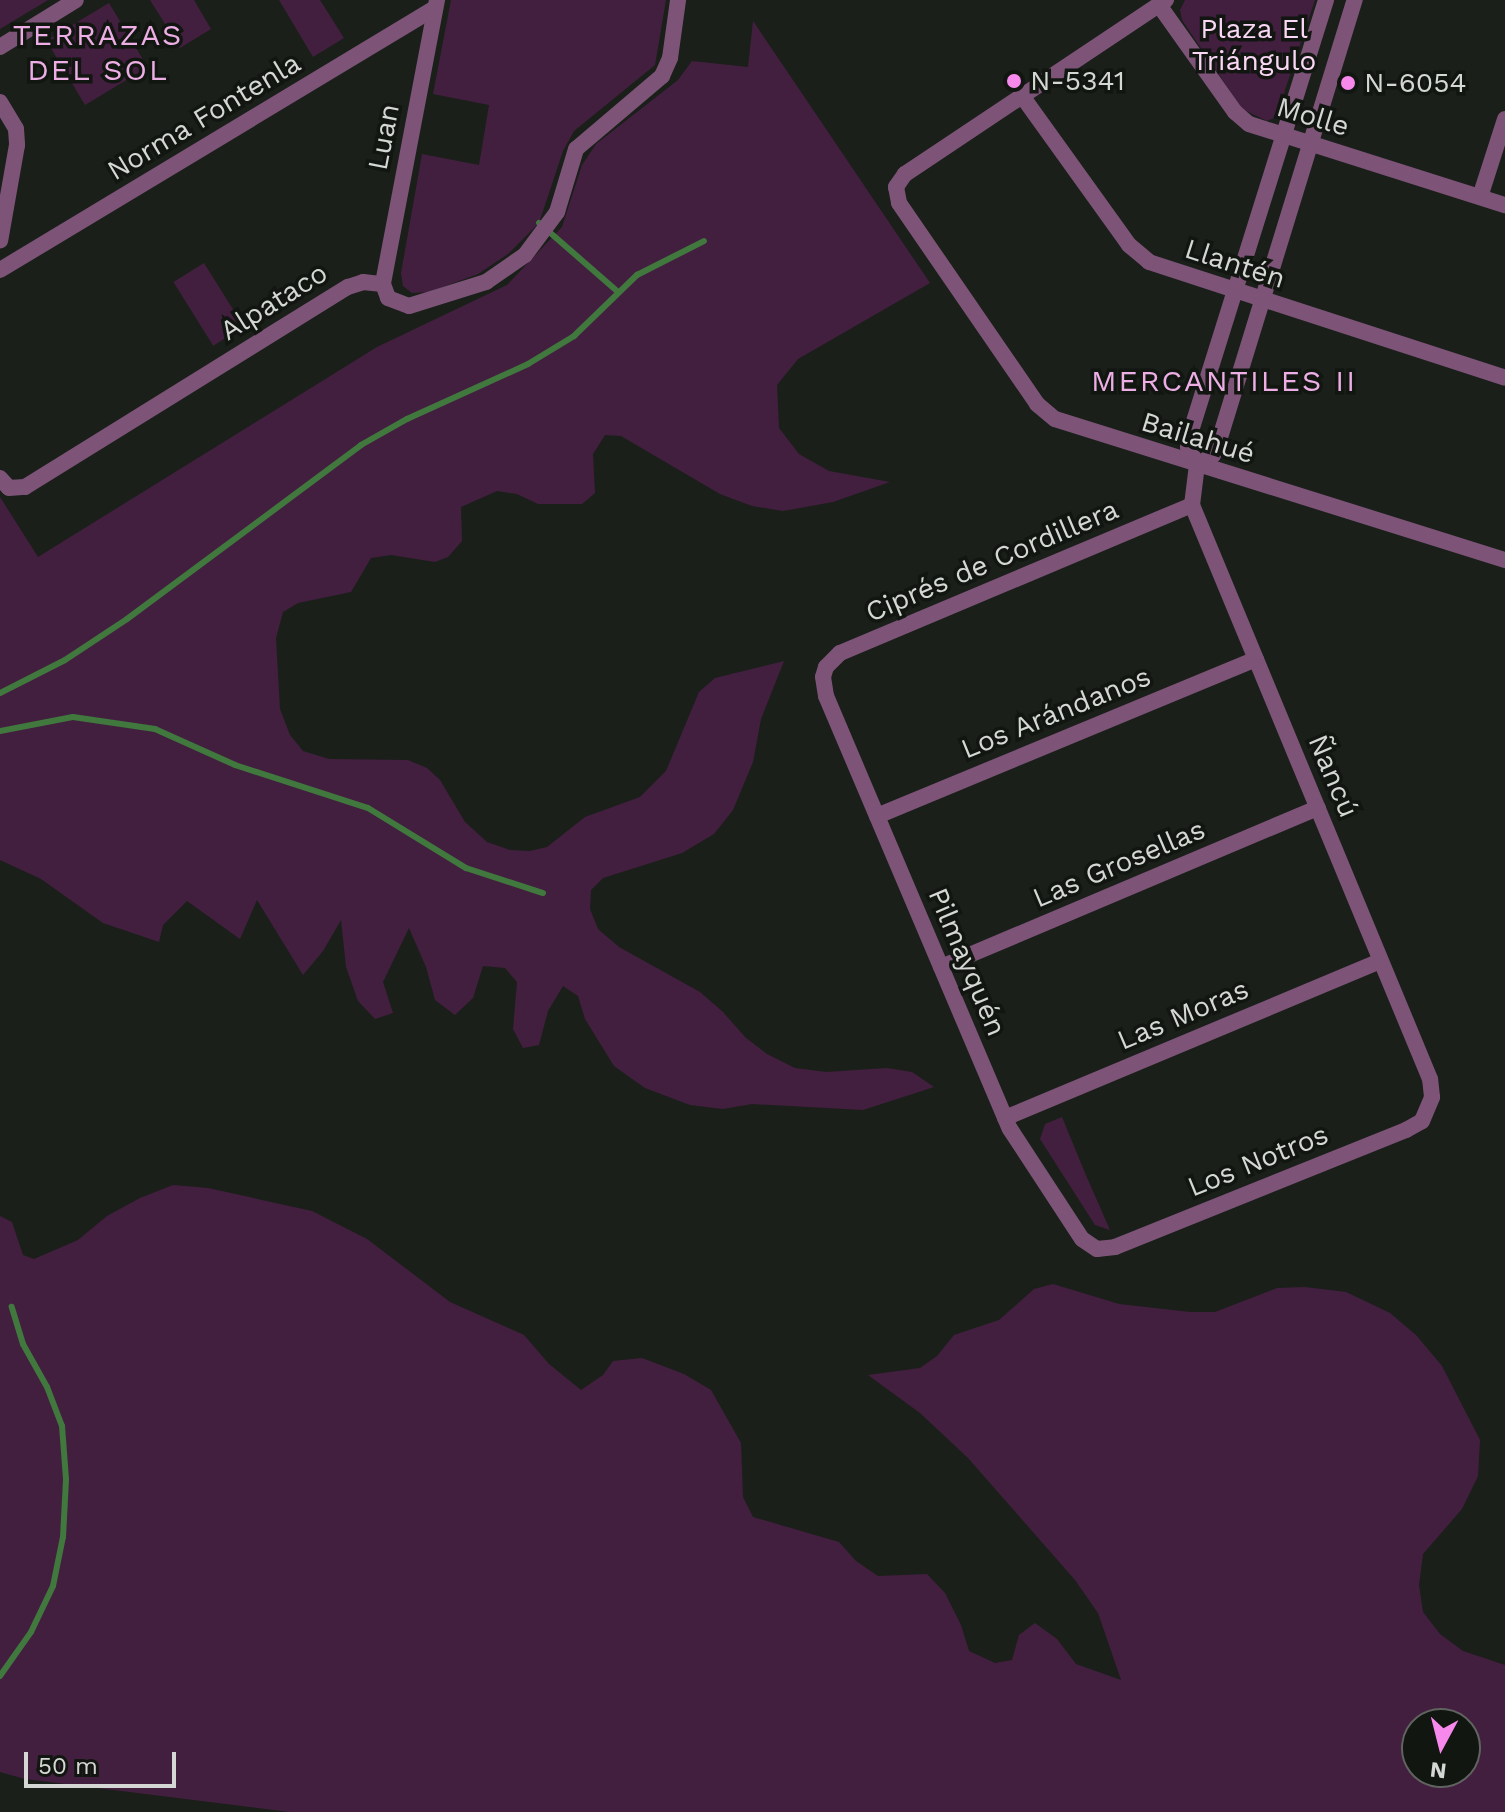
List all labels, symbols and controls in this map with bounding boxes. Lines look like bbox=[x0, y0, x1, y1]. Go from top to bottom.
park label: Plaza El Triángulo bbox=[1192, 12, 1316, 78]
district label: TERRAZAS DEL SOL bbox=[13, 17, 183, 88]
street label: Norma Fontenla bbox=[101, 46, 307, 188]
place label: N-5341 bbox=[1030, 64, 1125, 98]
place label: N-6054 bbox=[1364, 66, 1467, 100]
marker: N-5341 bbox=[1005, 72, 1023, 90]
marker: N-6054 bbox=[1339, 74, 1357, 92]
street label: Molle bbox=[1273, 90, 1353, 144]
street label: Luan bbox=[361, 101, 407, 173]
street label: Llantén bbox=[1181, 232, 1289, 296]
street label: Alpataco bbox=[214, 256, 334, 348]
district label: MERCANTILES II bbox=[1091, 363, 1357, 399]
street label: Bailahué bbox=[1137, 405, 1259, 471]
street label: Ciprés de Cordillera bbox=[861, 493, 1123, 629]
street label: Los Arándanos bbox=[956, 660, 1156, 766]
street label: Ñancú bbox=[1301, 730, 1365, 822]
street label: Las Grosellas bbox=[1028, 813, 1210, 915]
street label: Pilmayquén bbox=[921, 883, 1013, 1041]
street label: Las Moras bbox=[1112, 972, 1254, 1058]
street label: Los Notros bbox=[1183, 1118, 1333, 1204]
north arrow bbox=[1401, 1708, 1481, 1788]
scale bar bbox=[28, 1736, 180, 1786]
text: 50 m bbox=[38, 1752, 98, 1780]
text: N bbox=[1429, 1757, 1448, 1784]

